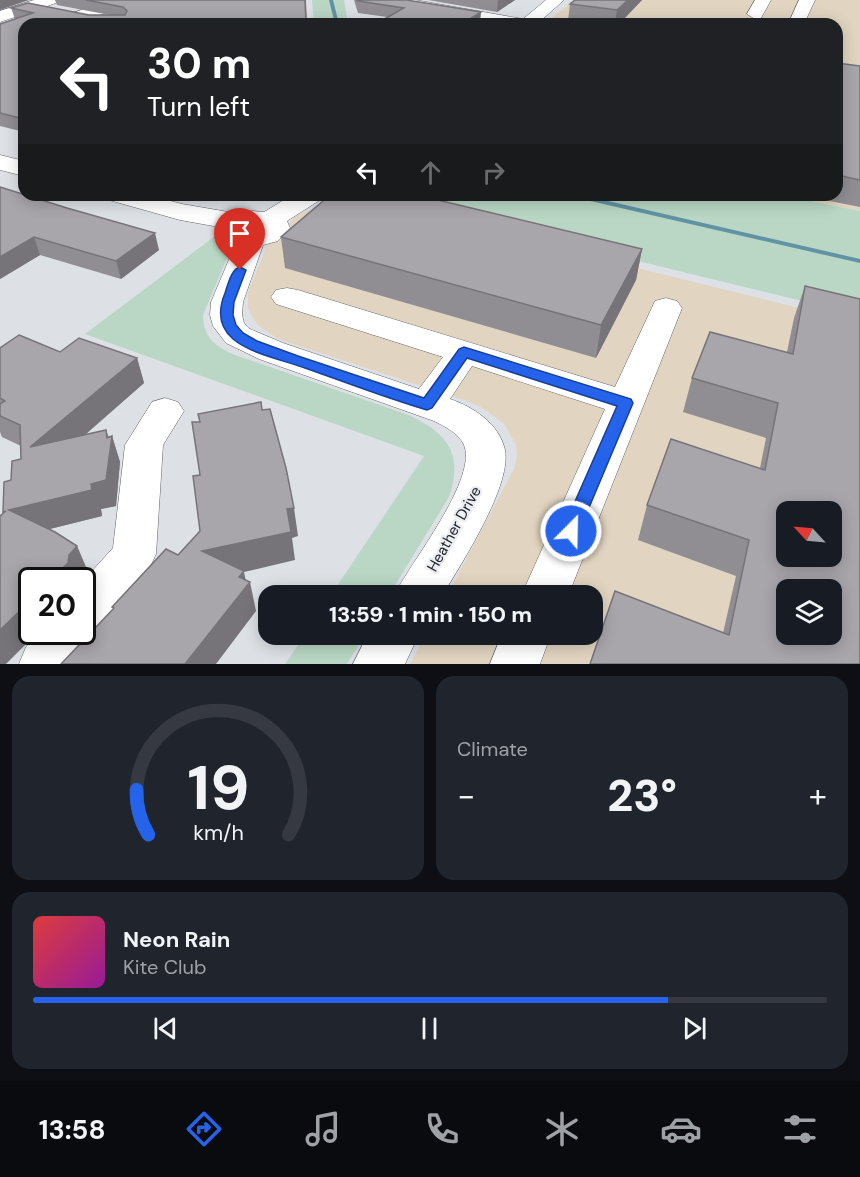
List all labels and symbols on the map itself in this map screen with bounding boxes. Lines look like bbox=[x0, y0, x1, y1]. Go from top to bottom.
pin bbox=[214, 208, 265, 270]
street label: Heather Drive bbox=[422, 483, 486, 575]
position arrow bbox=[539, 499, 603, 563]
north arrow bbox=[776, 501, 842, 567]
speed limit sign: 20 bbox=[18, 567, 96, 645]

